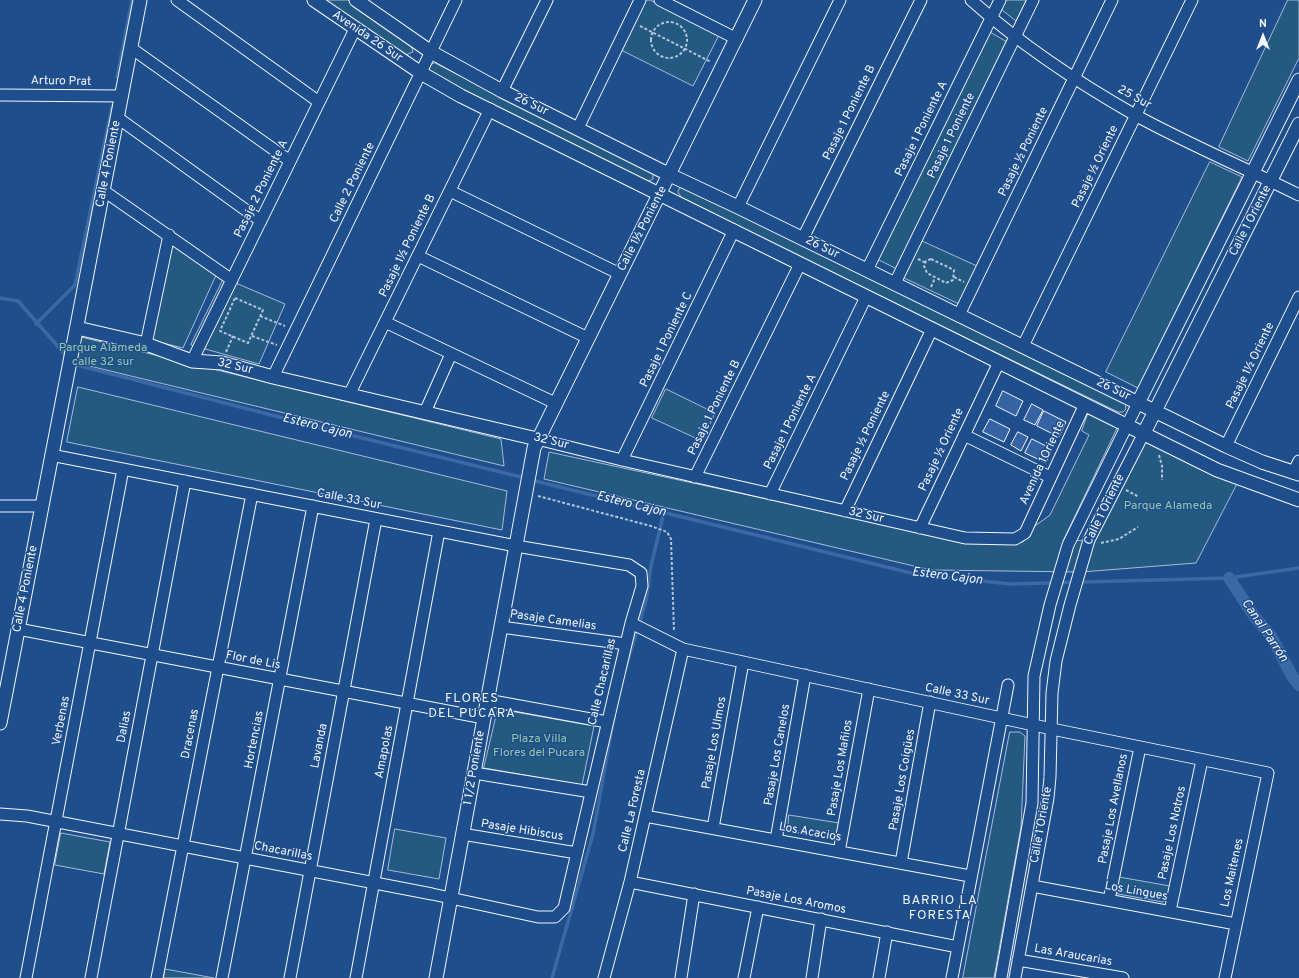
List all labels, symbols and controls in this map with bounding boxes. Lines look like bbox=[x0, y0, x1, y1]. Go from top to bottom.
street label: Avenida 26 Sur bbox=[329, 8, 405, 66]
north arrow bbox=[1243, 16, 1283, 56]
text: N bbox=[1259, 17, 1267, 31]
street label: Pasaje 1 Poniente B bbox=[821, 63, 879, 163]
street label: Arturo Prat bbox=[31, 74, 91, 90]
street label: Pasaje 1 Poniente A bbox=[893, 79, 951, 179]
street label: 25 Sur bbox=[1115, 83, 1153, 113]
street label: 26 Sur bbox=[512, 91, 550, 119]
street label: Pasaje 1 Poniente bbox=[925, 91, 979, 181]
street label: Pasaje ½ Poniente bbox=[996, 105, 1052, 199]
street label: Calle 4 Poniente bbox=[94, 119, 124, 209]
street label: Pasaje ½ Oriente bbox=[1070, 123, 1122, 211]
street label: Pasaje 2 Poniente A bbox=[232, 138, 292, 240]
street label: Calle 2 Poniente bbox=[327, 140, 379, 226]
street label: Calle 1 Oriente bbox=[1227, 183, 1275, 259]
street label: Calle 1½ Poniente bbox=[615, 184, 671, 274]
street label: Pasaje 1½ Poniente B bbox=[377, 192, 439, 300]
street label: 26 Sur bbox=[803, 234, 841, 262]
street label: Pasaje 1 Poniente C bbox=[638, 290, 696, 390]
street label: Pasaje 1½ Oriente bbox=[1224, 320, 1278, 412]
park label: Parque Alameda calle 32 sur bbox=[59, 342, 147, 370]
street label: 32 Sur bbox=[216, 356, 254, 378]
street label: Pasaje 1 Poniente B bbox=[686, 358, 744, 458]
street label: Pasaje 1 Poniente A bbox=[762, 372, 820, 472]
street label: 26 Sur bbox=[1094, 376, 1132, 404]
street label: Pasaje ½ Poniente bbox=[838, 389, 894, 483]
street label: Pasaje ½ Oriente bbox=[916, 406, 968, 494]
water label: Estero Cajon bbox=[281, 411, 353, 443]
street label: Avenida 1Oriente bbox=[1017, 419, 1069, 507]
street label: 32 Sur bbox=[532, 431, 570, 453]
street label: Calle 1 Oriente bbox=[1082, 472, 1128, 548]
street label: Calle 33 Sur bbox=[315, 487, 383, 513]
water label: Estero Cajon bbox=[595, 489, 667, 521]
park label: Parque Alameda bbox=[1124, 500, 1212, 514]
street label: 32 Sur bbox=[847, 505, 885, 527]
street label: Calle 4 Poniente bbox=[11, 544, 41, 634]
water label: Estero Cajon bbox=[911, 565, 983, 589]
water label: Canal Parrón bbox=[1237, 597, 1291, 665]
street label: Pasaje Camelias bbox=[509, 608, 597, 634]
street label: Calle Chacarillas bbox=[586, 637, 620, 727]
street label: Flor de Lis bbox=[224, 649, 282, 673]
street label: Calle 33 Sur bbox=[923, 681, 991, 709]
district label: FLORES DEL PUCARA bbox=[428, 691, 516, 722]
street label: Verbenas bbox=[50, 695, 74, 747]
street label: Pasaje Los Ulmos bbox=[700, 696, 730, 790]
street label: Pasaje Los Canelos bbox=[762, 703, 794, 807]
street label: Dracenas bbox=[179, 708, 203, 760]
street label: Dalias bbox=[115, 710, 135, 744]
street label: Hortencias bbox=[242, 710, 268, 770]
street label: Pasaje Los Mañios bbox=[825, 719, 857, 817]
street label: Lavanda bbox=[309, 722, 331, 770]
street label: Amapolas bbox=[373, 724, 397, 780]
street label: Pasaje Los Coigües bbox=[887, 728, 919, 832]
street label: 1 1/2 Poniente bbox=[461, 729, 489, 807]
park label: Plaza Villa Flores del Pucara bbox=[493, 733, 585, 761]
street label: Pasaje Los Avellanos bbox=[1096, 753, 1132, 865]
street label: Calle La Foresta bbox=[616, 768, 650, 854]
street label: Pasaje Los Notros bbox=[1156, 785, 1190, 881]
street label: Calle 1 Oriente bbox=[1028, 786, 1056, 864]
street label: Pasaje Hibiscus bbox=[480, 817, 564, 845]
street label: Los Acacios bbox=[778, 820, 842, 846]
street label: Los Maitenes bbox=[1219, 837, 1247, 909]
street label: Chacarillas bbox=[253, 839, 313, 865]
street label: Los Lingues bbox=[1103, 879, 1169, 905]
street label: Pasaje Los Aromos bbox=[745, 884, 847, 918]
district label: BARRIO LA FORESTA bbox=[902, 893, 978, 924]
street label: Las Araucarias bbox=[1033, 942, 1113, 970]

